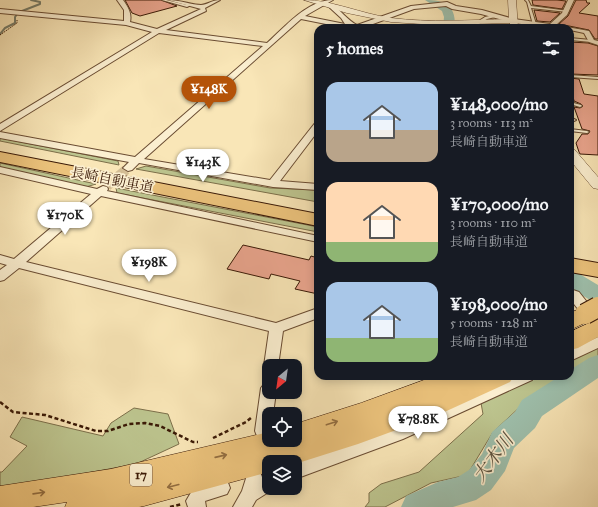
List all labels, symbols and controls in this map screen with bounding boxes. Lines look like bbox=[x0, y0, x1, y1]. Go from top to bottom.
icon: filters bbox=[540, 37, 562, 59]
text: 5 homes bbox=[326, 38, 383, 59]
pin: ¥148K bbox=[181, 76, 237, 110]
text: ¥148K bbox=[190, 81, 228, 97]
text: ¥148,000/mo bbox=[450, 94, 548, 115]
icon: home bbox=[358, 98, 406, 146]
text: 3 rooms · 113 m² bbox=[450, 115, 533, 131]
text: 長崎自動車道 bbox=[450, 134, 528, 150]
pin: ¥143K bbox=[175, 149, 231, 183]
text: ¥143K bbox=[185, 154, 221, 170]
street label: 長崎自動車道 bbox=[69, 164, 155, 196]
text: ¥170,000/mo bbox=[450, 194, 548, 215]
icon: home bbox=[358, 198, 406, 246]
pin: ¥170K bbox=[37, 202, 93, 236]
text: ¥170K bbox=[46, 207, 84, 223]
text: 3 rooms · 110 m² bbox=[450, 215, 535, 231]
text: 長崎自動車道 bbox=[450, 234, 528, 250]
pin: ¥198K bbox=[121, 249, 177, 283]
text: ¥198K bbox=[131, 254, 167, 270]
text: ¥198,000/mo bbox=[450, 294, 548, 315]
icon: home bbox=[358, 298, 406, 346]
text: 5 rooms · 128 m² bbox=[450, 315, 537, 331]
text: 長崎自動車道 bbox=[450, 334, 528, 350]
north arrow bbox=[262, 359, 302, 399]
map controls bbox=[262, 359, 302, 495]
pin: ¥78.8K bbox=[385, 406, 451, 440]
button: locate bbox=[262, 407, 302, 447]
text: ¥78.8K bbox=[397, 411, 439, 427]
one-way arrow bbox=[325, 419, 338, 426]
water label: 大木川 bbox=[468, 428, 519, 486]
one-way arrow bbox=[214, 452, 227, 459]
button: layers bbox=[262, 455, 302, 495]
road number: 17 bbox=[130, 464, 152, 486]
one-way arrow bbox=[167, 482, 180, 490]
one-way arrow bbox=[32, 489, 45, 497]

